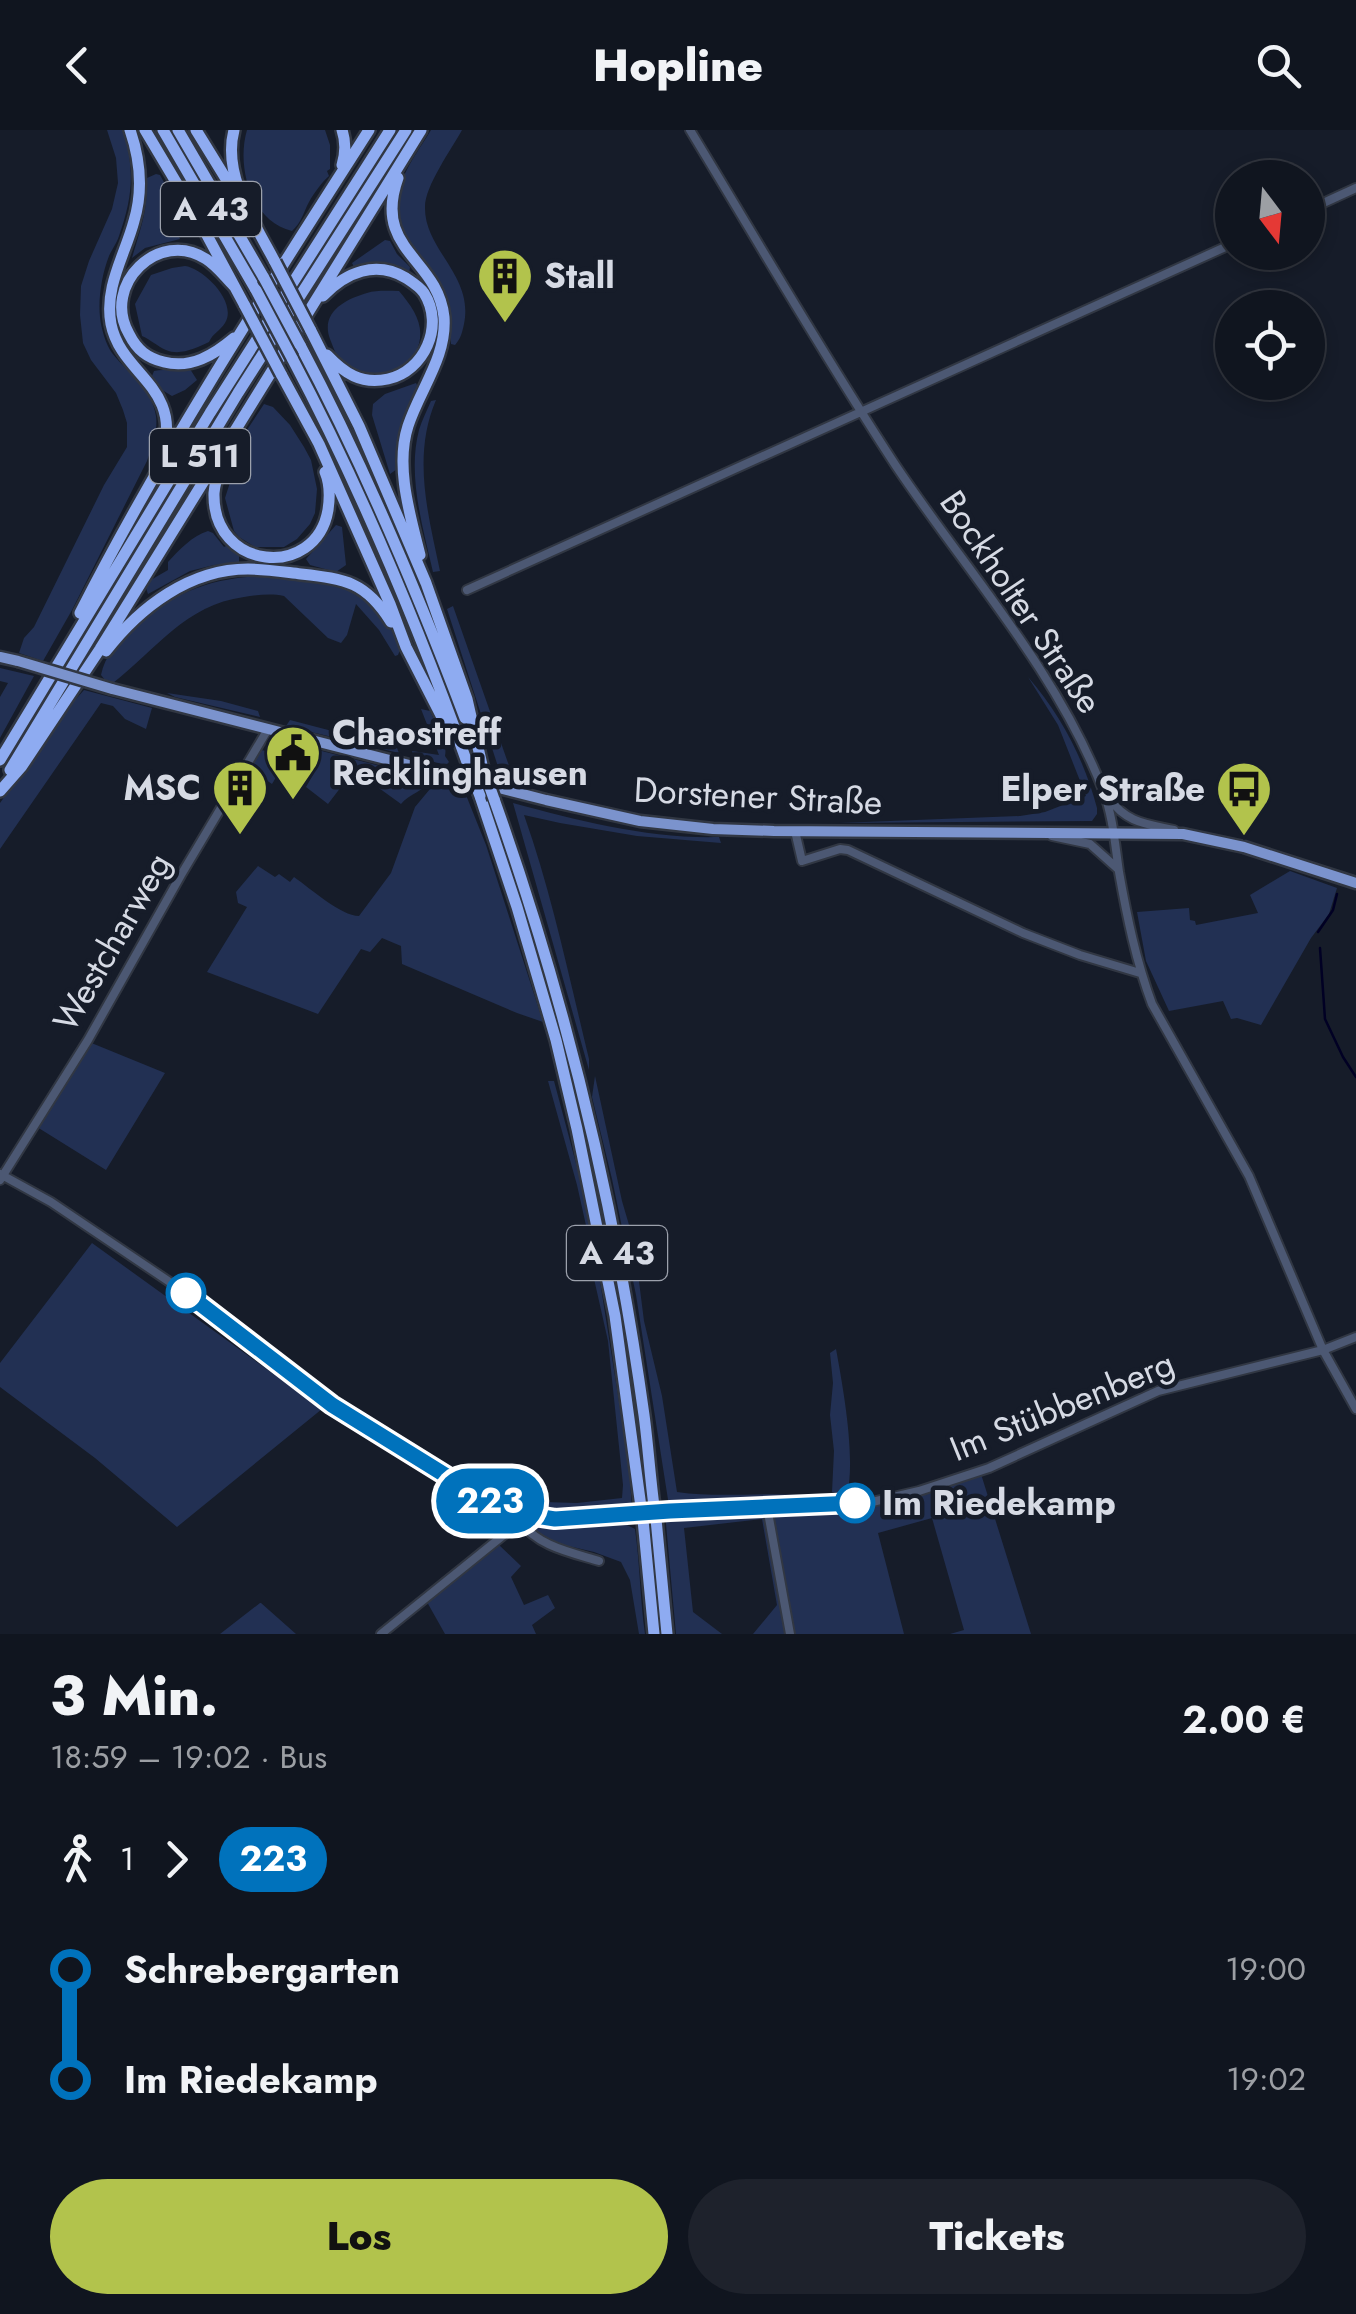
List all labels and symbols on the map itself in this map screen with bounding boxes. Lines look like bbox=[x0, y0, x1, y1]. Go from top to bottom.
north arrow bbox=[1215, 160, 1325, 270]
road number: A 43 bbox=[161, 182, 261, 236]
building icon: Stall bbox=[475, 246, 535, 325]
place label: Stall bbox=[544, 251, 615, 301]
road number: L 511 bbox=[150, 429, 250, 483]
street label: Bockholter Straße bbox=[928, 480, 1114, 724]
place label: Chaostreff Recklinghausen bbox=[332, 708, 588, 798]
public building icon: Chaostreff Recklinghausen bbox=[263, 723, 323, 802]
building icon: MSC bbox=[210, 758, 270, 837]
bus stop icon: Elper Straße bbox=[1214, 759, 1274, 838]
place label: MSC bbox=[123, 763, 201, 813]
place label: Elper Straße bbox=[1000, 764, 1205, 814]
street label: Dorstener Straße bbox=[633, 765, 883, 827]
street label: Westcharweg bbox=[41, 843, 183, 1041]
road number: A 43 bbox=[567, 1226, 667, 1280]
unlabelled marker bbox=[167, 1274, 205, 1312]
street label: Im Stübbenberg bbox=[942, 1338, 1182, 1474]
line badge: 223 bbox=[432, 1468, 548, 1534]
place label: Im Riedekamp bbox=[882, 1478, 1116, 1528]
marker: Im Riedekamp bbox=[836, 1484, 874, 1522]

